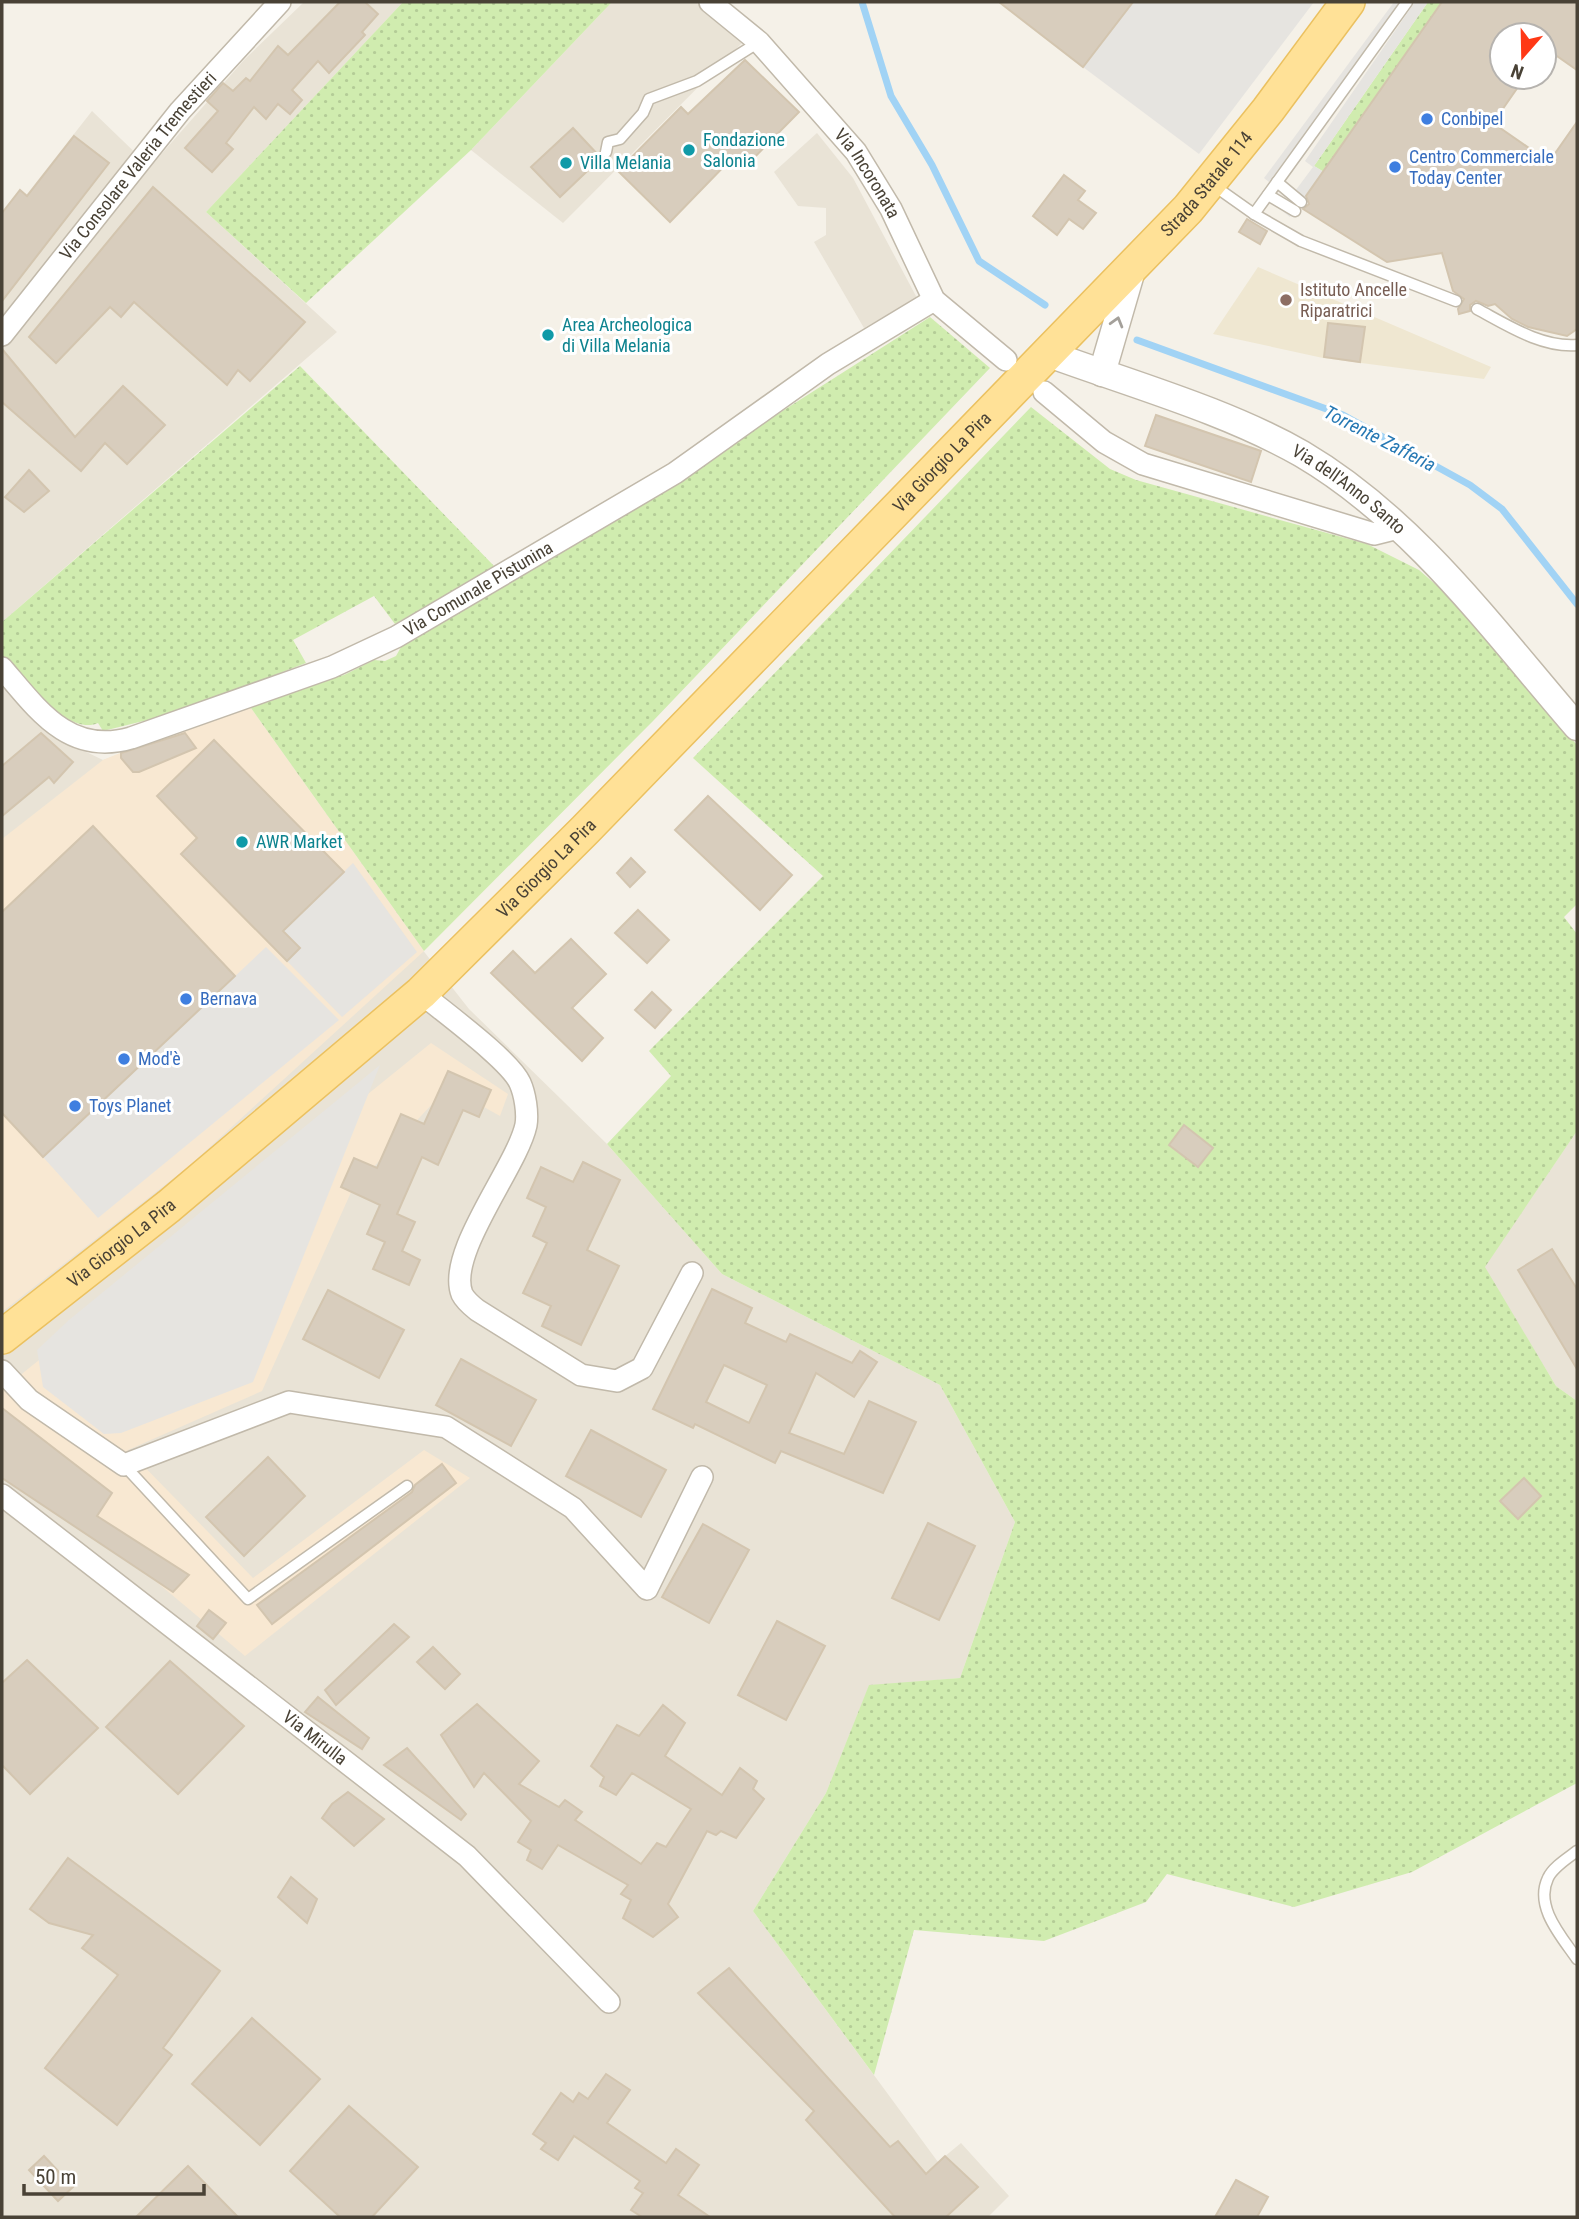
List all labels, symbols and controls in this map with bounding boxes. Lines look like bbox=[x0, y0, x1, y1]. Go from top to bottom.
north arrow bbox=[1488, 21, 1558, 91]
text: N bbox=[1508, 59, 1527, 84]
street label: Via Consolare Valeria Tremestieri bbox=[55, 68, 220, 264]
place label: Conbipel bbox=[1441, 108, 1503, 129]
marker: Conbipel bbox=[1419, 111, 1435, 127]
street label: Via Incoronata bbox=[830, 124, 905, 221]
street label: Strada Statale 114 bbox=[1156, 127, 1256, 241]
place label: Fondazione Salonia bbox=[703, 129, 785, 171]
marker: Fondazione Salonia bbox=[681, 142, 697, 158]
place label: Centro Commerciale Today Center bbox=[1409, 146, 1554, 188]
place label: Villa Melania bbox=[580, 152, 672, 173]
marker: Villa Melania bbox=[558, 155, 574, 171]
marker: Centro Commerciale Today Center bbox=[1387, 159, 1403, 175]
place label: Istituto Ancelle Riparatrici bbox=[1300, 279, 1407, 321]
marker: Istituto Ancelle Riparatrici bbox=[1278, 292, 1294, 308]
place label: Area Archeologica di Villa Melania bbox=[562, 314, 692, 356]
one-way arrow bbox=[1109, 316, 1123, 328]
marker: Area Archeologica di Villa Melania bbox=[540, 327, 556, 343]
water label: Torrente Zafferia bbox=[1320, 400, 1439, 476]
street label: Via Giorgio La Pira bbox=[888, 407, 995, 516]
street label: Via dell'Anno Santo bbox=[1289, 440, 1410, 538]
street label: Via Comunale Pistunina bbox=[400, 536, 556, 640]
street label: Via Giorgio La Pira bbox=[492, 814, 600, 922]
place label: AWR Market bbox=[256, 831, 343, 852]
marker: AWR Market bbox=[234, 834, 250, 850]
place label: Bernava bbox=[200, 988, 257, 1009]
marker: Bernava bbox=[178, 991, 194, 1007]
place label: Mod'è bbox=[138, 1048, 181, 1069]
marker: Mod'è bbox=[116, 1051, 132, 1067]
place label: Toys Planet bbox=[89, 1095, 171, 1116]
marker: Toys Planet bbox=[67, 1098, 83, 1114]
street label: Via Giorgio La Pira bbox=[63, 1194, 180, 1292]
street label: Via Mirulla bbox=[279, 1706, 352, 1769]
scale bar bbox=[24, 2152, 205, 2196]
text: 50 m bbox=[35, 2165, 76, 2189]

